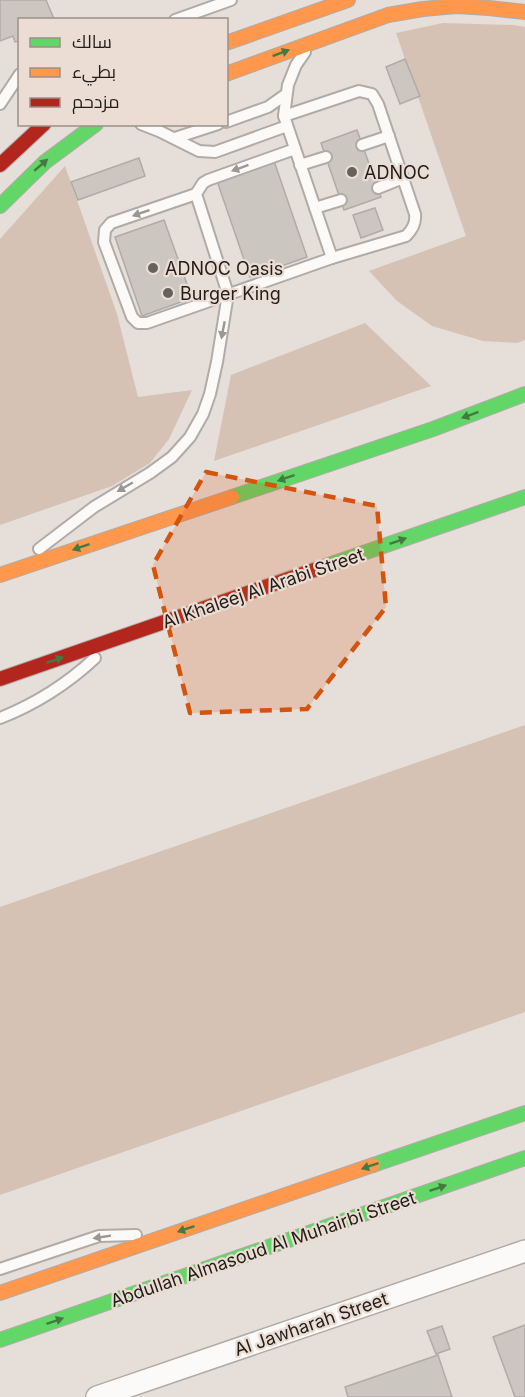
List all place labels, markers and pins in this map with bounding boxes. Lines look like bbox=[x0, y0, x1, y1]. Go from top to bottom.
place label: ADNOC bbox=[364, 162, 430, 183]
marker: ADNOC bbox=[345, 165, 359, 179]
place label: ADNOC Oasis bbox=[165, 258, 283, 279]
marker: ADNOC Oasis bbox=[146, 261, 160, 275]
place label: Burger King bbox=[180, 283, 281, 304]
marker: Burger King bbox=[161, 286, 175, 300]

